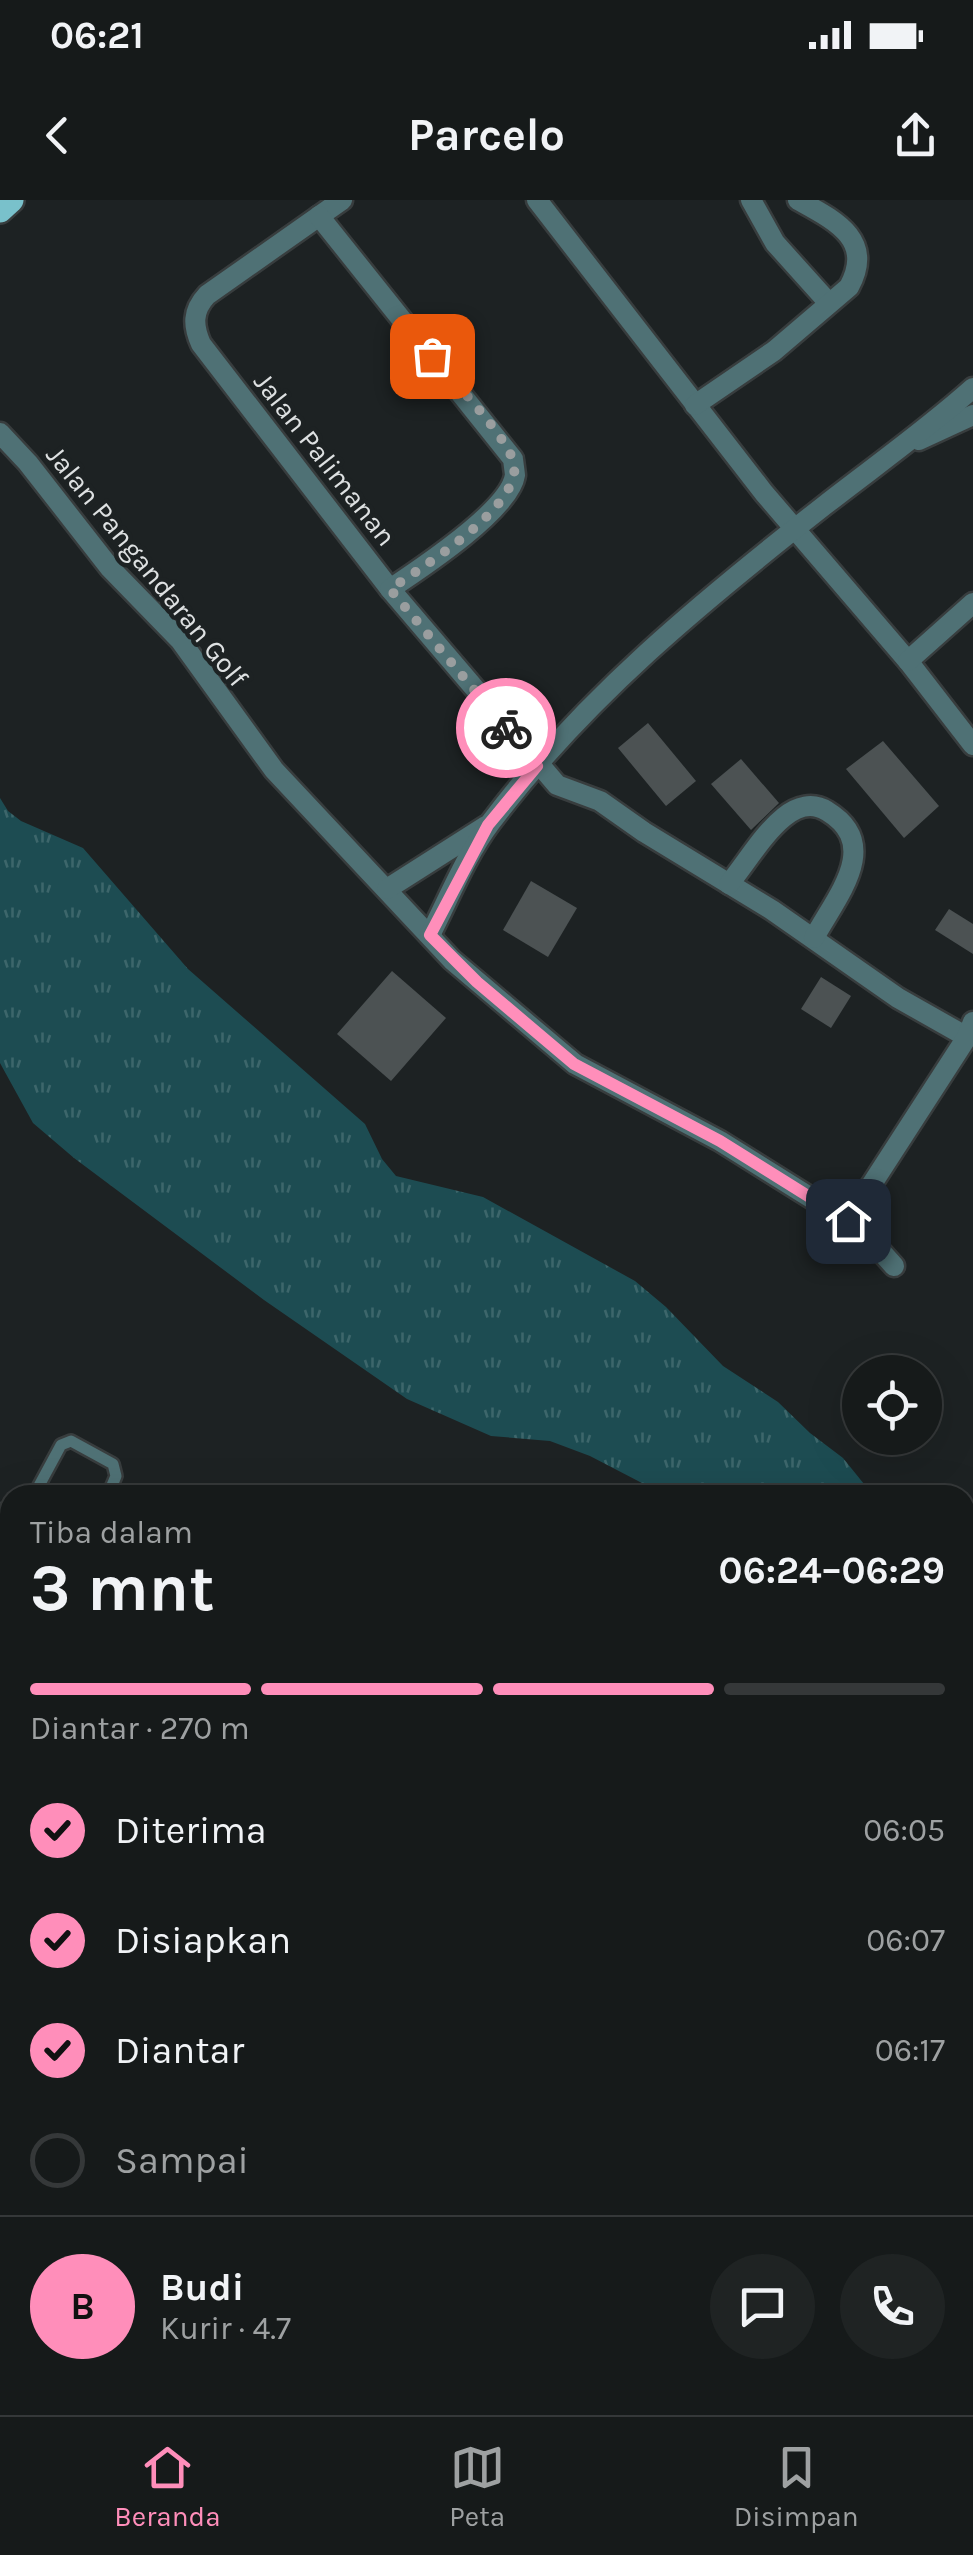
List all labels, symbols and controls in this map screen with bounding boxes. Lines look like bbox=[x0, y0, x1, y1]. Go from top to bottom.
text: 06:21 bbox=[50, 13, 144, 58]
icon: back bbox=[30, 108, 85, 163]
icon: share bbox=[888, 108, 943, 163]
text: Parcelo bbox=[408, 109, 565, 161]
pin bbox=[390, 314, 475, 399]
icon: bag bbox=[405, 329, 460, 384]
street label: Jalan Palimanan bbox=[247, 366, 403, 552]
street label: Jalan Pangandaran Golf bbox=[39, 439, 255, 694]
courier bbox=[456, 678, 556, 778]
icon: bike bbox=[479, 701, 534, 756]
pin bbox=[806, 1179, 891, 1264]
icon: home bbox=[821, 1194, 876, 1249]
map controls bbox=[842, 1355, 942, 1455]
button: locate bbox=[842, 1355, 942, 1455]
text: Tiba dalam bbox=[30, 1514, 193, 1551]
text: 06:24–06:29 bbox=[719, 1548, 945, 1593]
text: 3 mnt bbox=[30, 1550, 215, 1626]
text: Diantar · 270 m bbox=[30, 1710, 250, 1747]
icon: check bbox=[30, 1803, 85, 1858]
text: Diterima bbox=[115, 1808, 267, 1853]
text: 06:05 bbox=[863, 1812, 945, 1849]
icon: check bbox=[30, 1913, 85, 1968]
text: Disiapkan bbox=[115, 1918, 291, 1963]
text: 06:07 bbox=[866, 1922, 945, 1959]
icon: check bbox=[30, 2023, 85, 2078]
text: Diantar bbox=[115, 2028, 244, 2073]
text: 06:17 bbox=[875, 2032, 945, 2069]
text: Sampai bbox=[115, 2138, 249, 2183]
button: chat bbox=[710, 2254, 815, 2359]
button: phone bbox=[840, 2254, 945, 2359]
text: Budi bbox=[160, 2265, 244, 2310]
text: B bbox=[70, 2284, 95, 2329]
text: Kurir · 4.7 bbox=[160, 2310, 291, 2347]
tab: Beranda bbox=[114, 2440, 221, 2533]
tab: Peta bbox=[449, 2440, 505, 2533]
tab: Disimpan bbox=[734, 2440, 859, 2533]

